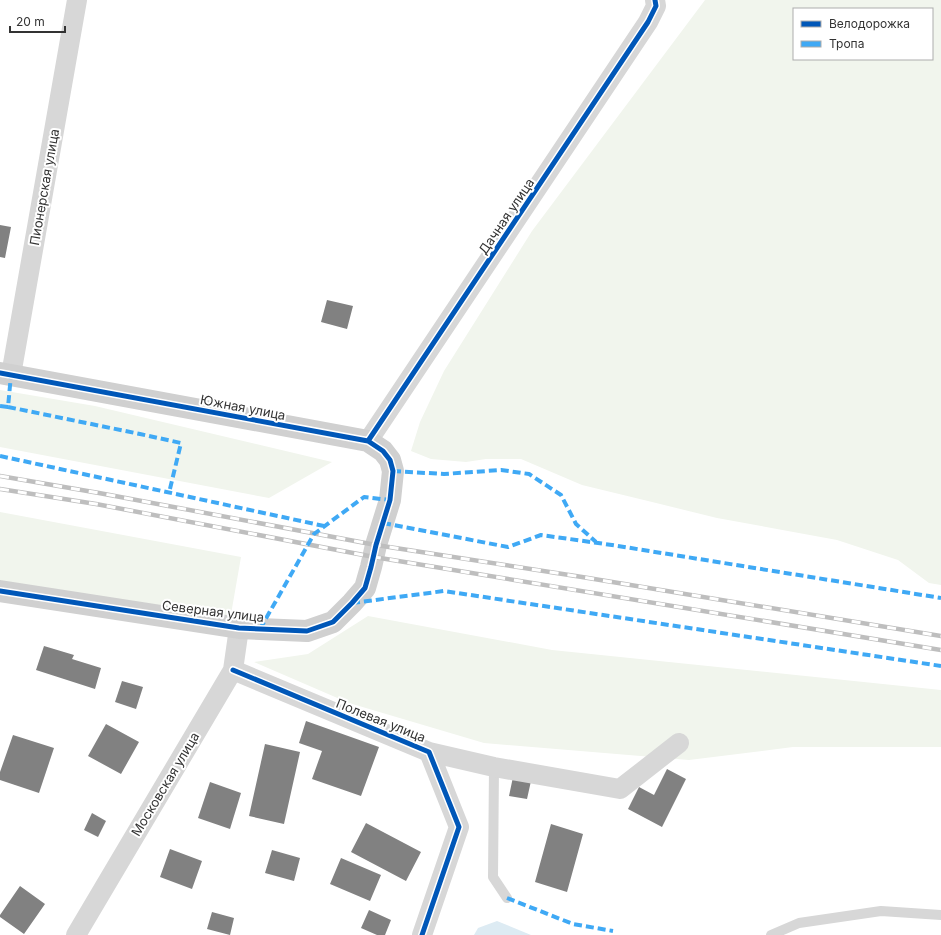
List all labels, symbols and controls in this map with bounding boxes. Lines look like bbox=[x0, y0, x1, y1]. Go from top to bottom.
scale bar bbox=[10, 8, 65, 34]
legend bbox=[793, 8, 933, 60]
text: 20 m bbox=[16, 14, 45, 29]
text: Велодорожка bbox=[829, 16, 910, 31]
text: Тропа bbox=[829, 36, 864, 51]
street label: Пионерская улица bbox=[26, 128, 62, 246]
street label: Дачная улица bbox=[475, 175, 537, 257]
street label: Южная улица bbox=[199, 391, 287, 423]
street label: Северная улица bbox=[161, 597, 265, 625]
street label: Полевая улица bbox=[334, 695, 428, 745]
street label: Московская улица bbox=[128, 729, 202, 839]

